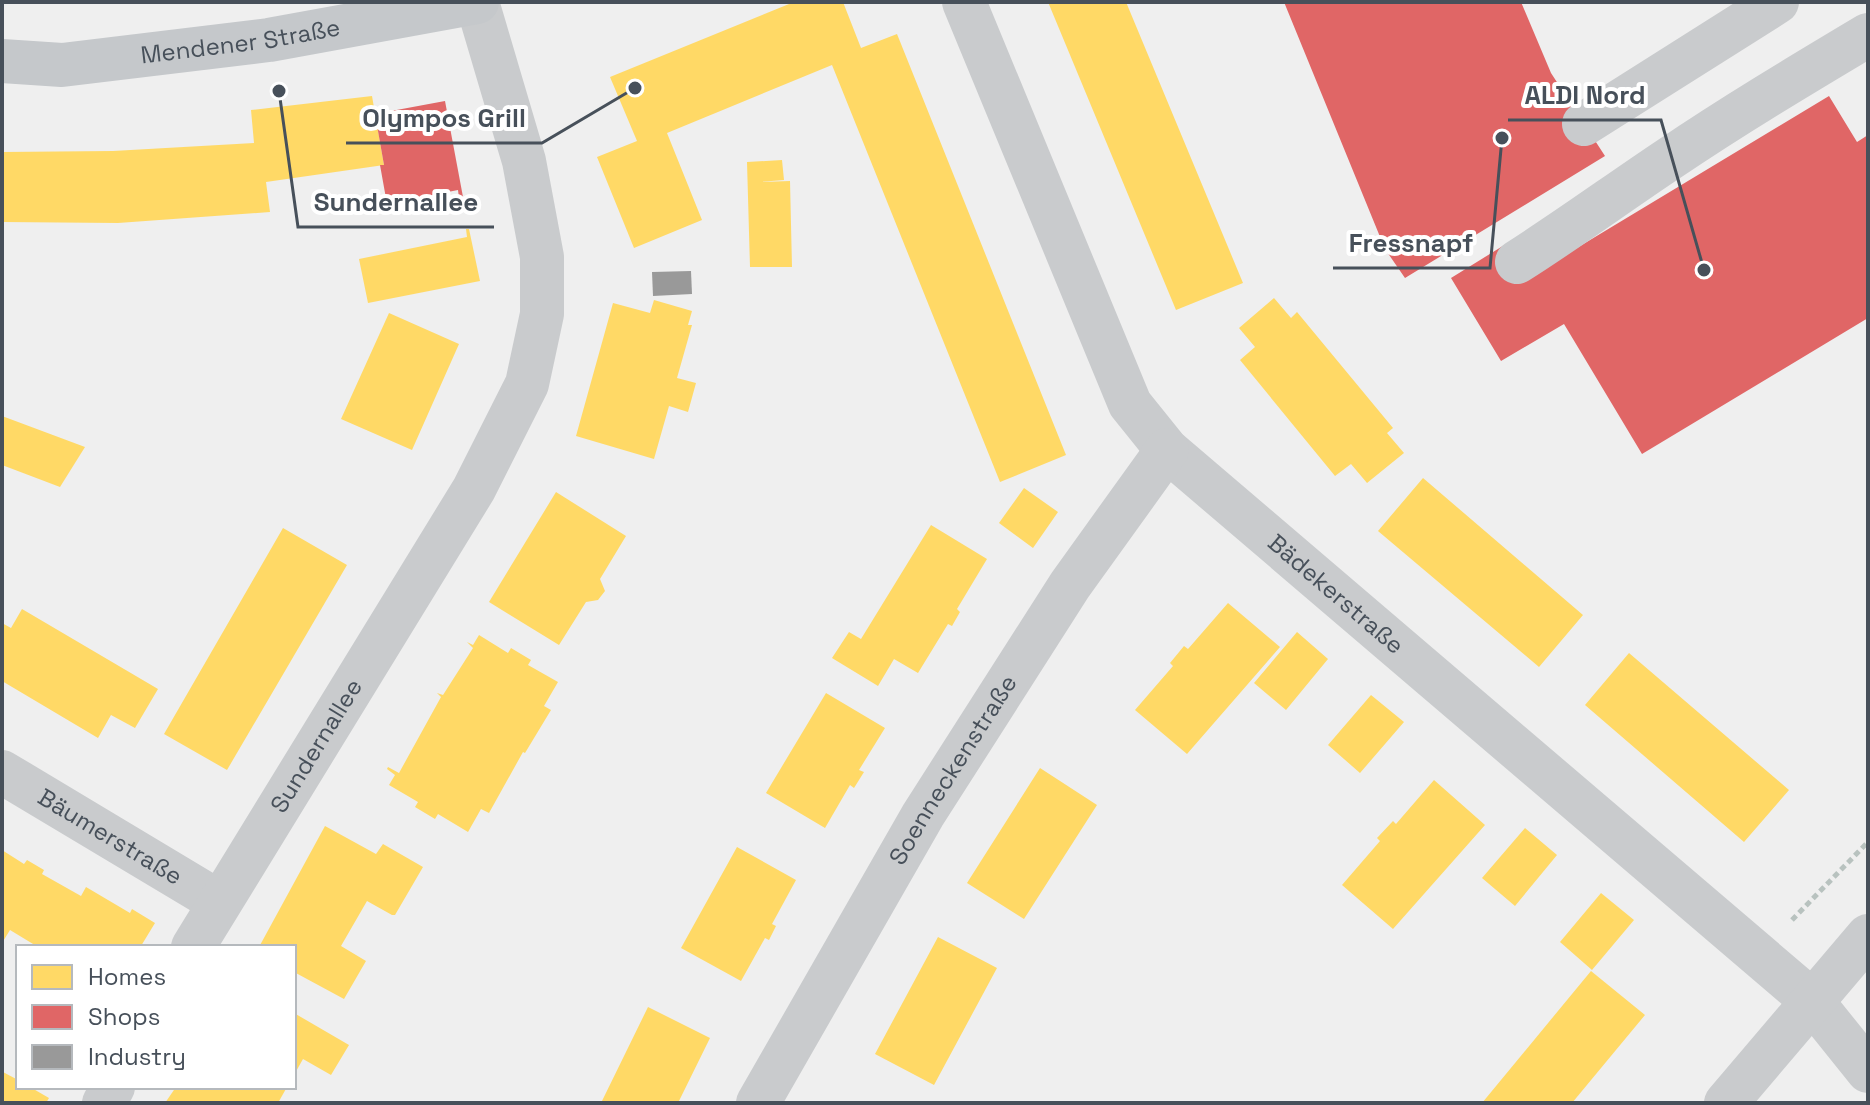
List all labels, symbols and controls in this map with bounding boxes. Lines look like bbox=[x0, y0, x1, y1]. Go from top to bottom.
street label: Mendener Straße bbox=[139, 11, 342, 70]
callout: ALDI Nord bbox=[1508, 70, 1661, 120]
text: ALDI Nord bbox=[1524, 78, 1646, 112]
callout: Olympos Grill bbox=[346, 93, 542, 143]
text: Olympos Grill bbox=[362, 101, 526, 135]
callout: Sundernallee bbox=[298, 177, 494, 227]
text: Sundernallee bbox=[314, 185, 478, 219]
callout: Fressnapf bbox=[1333, 218, 1490, 268]
text: Fressnapf bbox=[1349, 226, 1473, 260]
street label: Bädekerstraße bbox=[1262, 527, 1411, 661]
street label: Soenneckenstraße bbox=[882, 669, 1024, 870]
street label: Sundernallee bbox=[263, 673, 369, 818]
street label: Bäumerstraße bbox=[32, 781, 188, 891]
legend bbox=[16, 945, 296, 1089]
text: Homes bbox=[88, 961, 166, 992]
text: Shops bbox=[88, 1001, 160, 1032]
text: Industry bbox=[88, 1041, 186, 1072]

